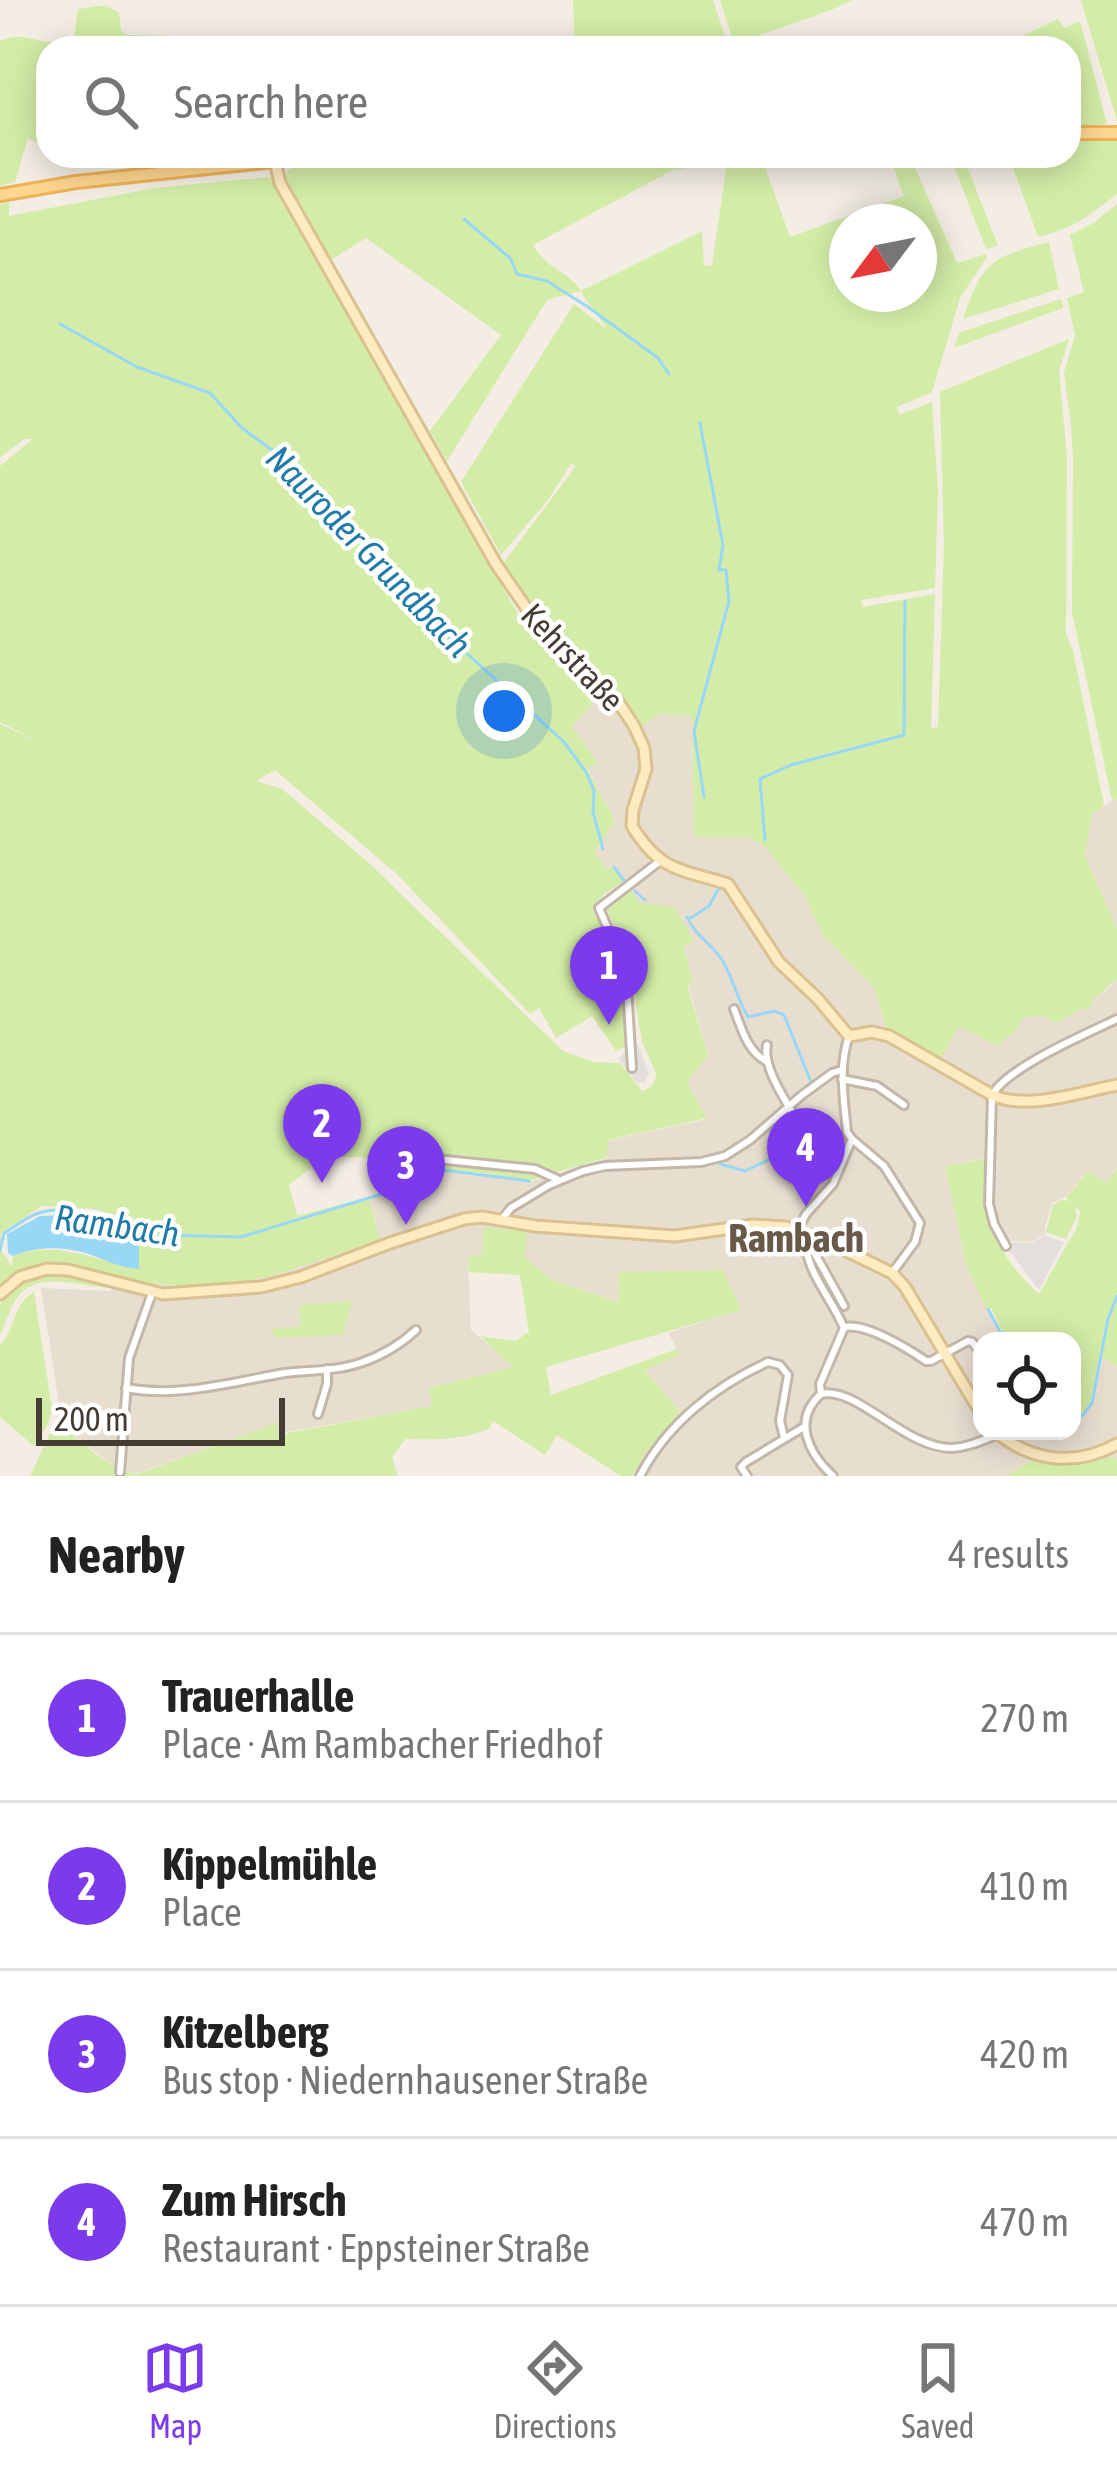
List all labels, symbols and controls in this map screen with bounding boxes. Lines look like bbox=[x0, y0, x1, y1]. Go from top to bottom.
search box bbox=[36, 36, 1081, 168]
icon: search bbox=[78, 69, 144, 135]
text: Search here bbox=[174, 76, 368, 128]
north arrow bbox=[829, 204, 937, 312]
water label: Nauroder Grundbach bbox=[258, 437, 480, 665]
street label: Kehrstraße bbox=[514, 596, 632, 718]
your location bbox=[474, 681, 534, 741]
pin: 1 bbox=[570, 926, 648, 1025]
pin: 2 bbox=[283, 1084, 361, 1183]
pin: 4 bbox=[767, 1108, 845, 1207]
pin: 3 bbox=[367, 1126, 445, 1225]
water label: Rambach bbox=[52, 1195, 182, 1255]
district label: Rambach bbox=[728, 1216, 864, 1260]
map controls bbox=[973, 1332, 1081, 1440]
button: locate bbox=[973, 1332, 1081, 1440]
scale bar bbox=[36, 1392, 285, 1445]
text: 200 m bbox=[54, 1400, 129, 1438]
text: Nearby bbox=[48, 1525, 185, 1584]
text: 4 results bbox=[948, 1532, 1069, 1576]
text: Trauerhalle bbox=[162, 1670, 354, 1722]
text: 1 bbox=[78, 1696, 96, 1740]
text: 270 m bbox=[981, 1696, 1069, 1740]
text: Place · Am Rambacher Friedhof bbox=[162, 1722, 603, 1766]
text: Kippelmühle bbox=[162, 1838, 377, 1890]
text: 2 bbox=[78, 1864, 96, 1908]
text: 410 m bbox=[981, 1864, 1069, 1908]
text: Place bbox=[162, 1890, 242, 1934]
text: Kitzelberg bbox=[162, 2006, 329, 2058]
text: 3 bbox=[78, 2032, 96, 2076]
text: 420 m bbox=[981, 2032, 1069, 2076]
text: Bus stop · Niedernhausener Straße bbox=[162, 2058, 648, 2102]
text: Zum Hirsch bbox=[162, 2174, 347, 2226]
text: 4 bbox=[78, 2200, 96, 2244]
text: 470 m bbox=[981, 2200, 1069, 2244]
text: Restaurant · Eppsteiner Straße bbox=[162, 2226, 590, 2270]
tab: Map bbox=[142, 2335, 208, 2445]
tab: Directions bbox=[493, 2335, 617, 2445]
tab: Saved bbox=[902, 2335, 974, 2445]

